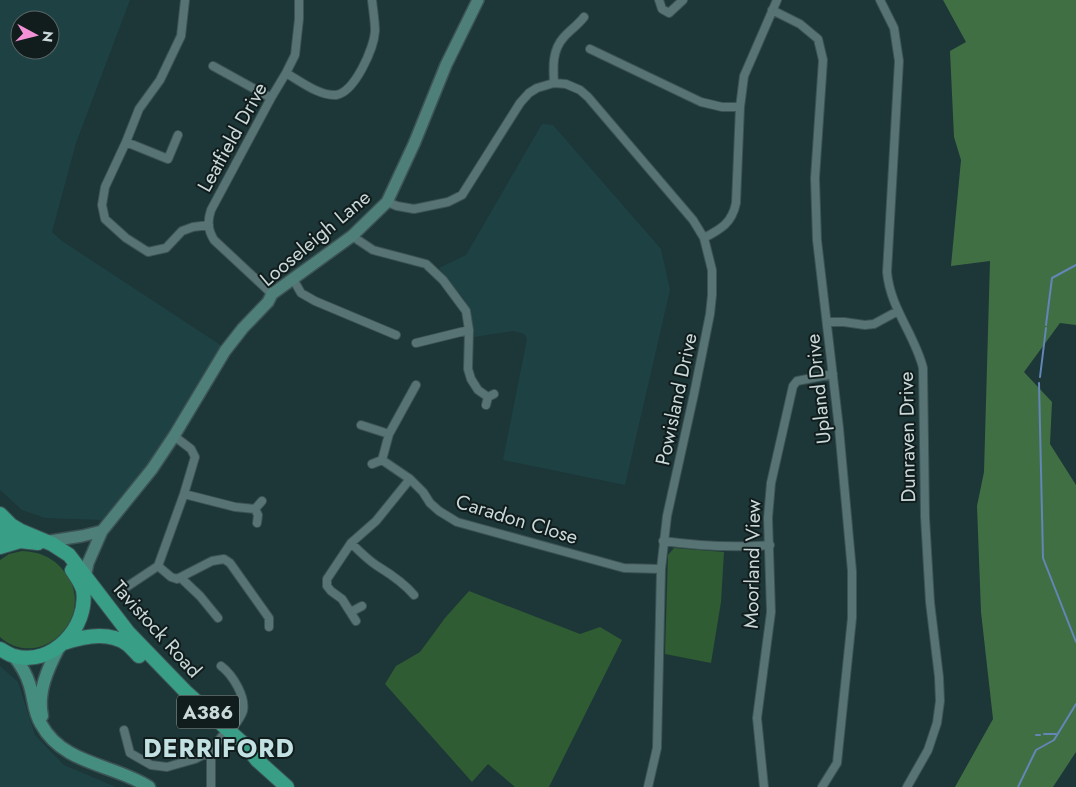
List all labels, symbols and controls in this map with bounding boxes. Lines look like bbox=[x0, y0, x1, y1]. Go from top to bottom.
north arrow bbox=[10, 10, 60, 60]
text: N bbox=[37, 30, 59, 43]
street label: Leatfield Drive bbox=[190, 77, 275, 197]
street label: Looseleigh Lane bbox=[254, 183, 377, 293]
street label: Powisland Drive bbox=[648, 330, 705, 468]
street label: Upland Drive bbox=[798, 332, 839, 445]
street label: Dunraven Drive bbox=[892, 371, 923, 503]
street label: Caradon Close bbox=[452, 487, 581, 552]
street label: Moorland View bbox=[737, 499, 768, 629]
street label: Tavistock Road bbox=[105, 574, 208, 684]
road number: A386 bbox=[177, 696, 239, 729]
district label: DERRIFORD bbox=[143, 730, 295, 766]

